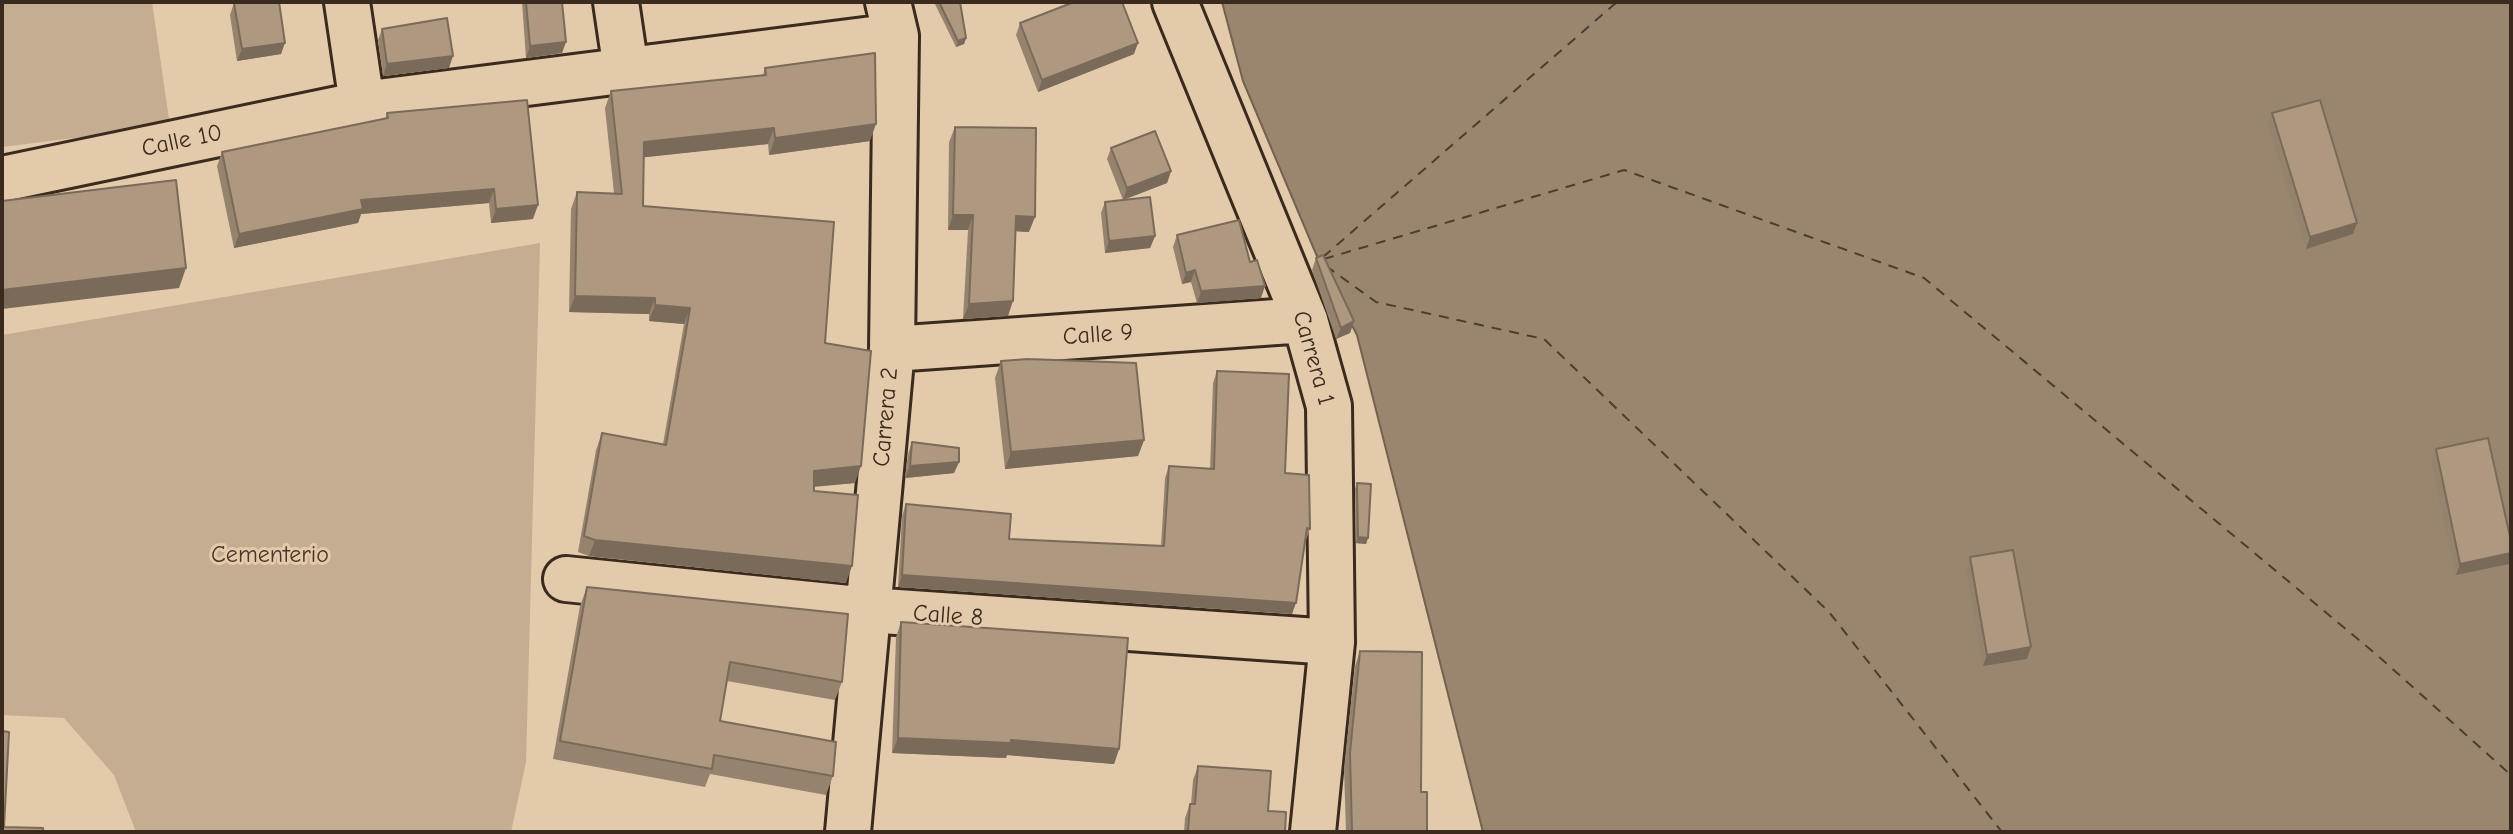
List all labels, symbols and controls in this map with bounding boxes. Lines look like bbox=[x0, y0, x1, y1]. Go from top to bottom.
street label: Calle 10 bbox=[139, 118, 225, 164]
street label: Carrera 1 bbox=[1286, 308, 1340, 408]
street label: Calle 9 bbox=[1062, 318, 1134, 352]
street label: Carrera 2 bbox=[867, 366, 905, 468]
park label: Cementerio bbox=[211, 541, 329, 569]
street label: Calle 8 bbox=[912, 599, 984, 633]

